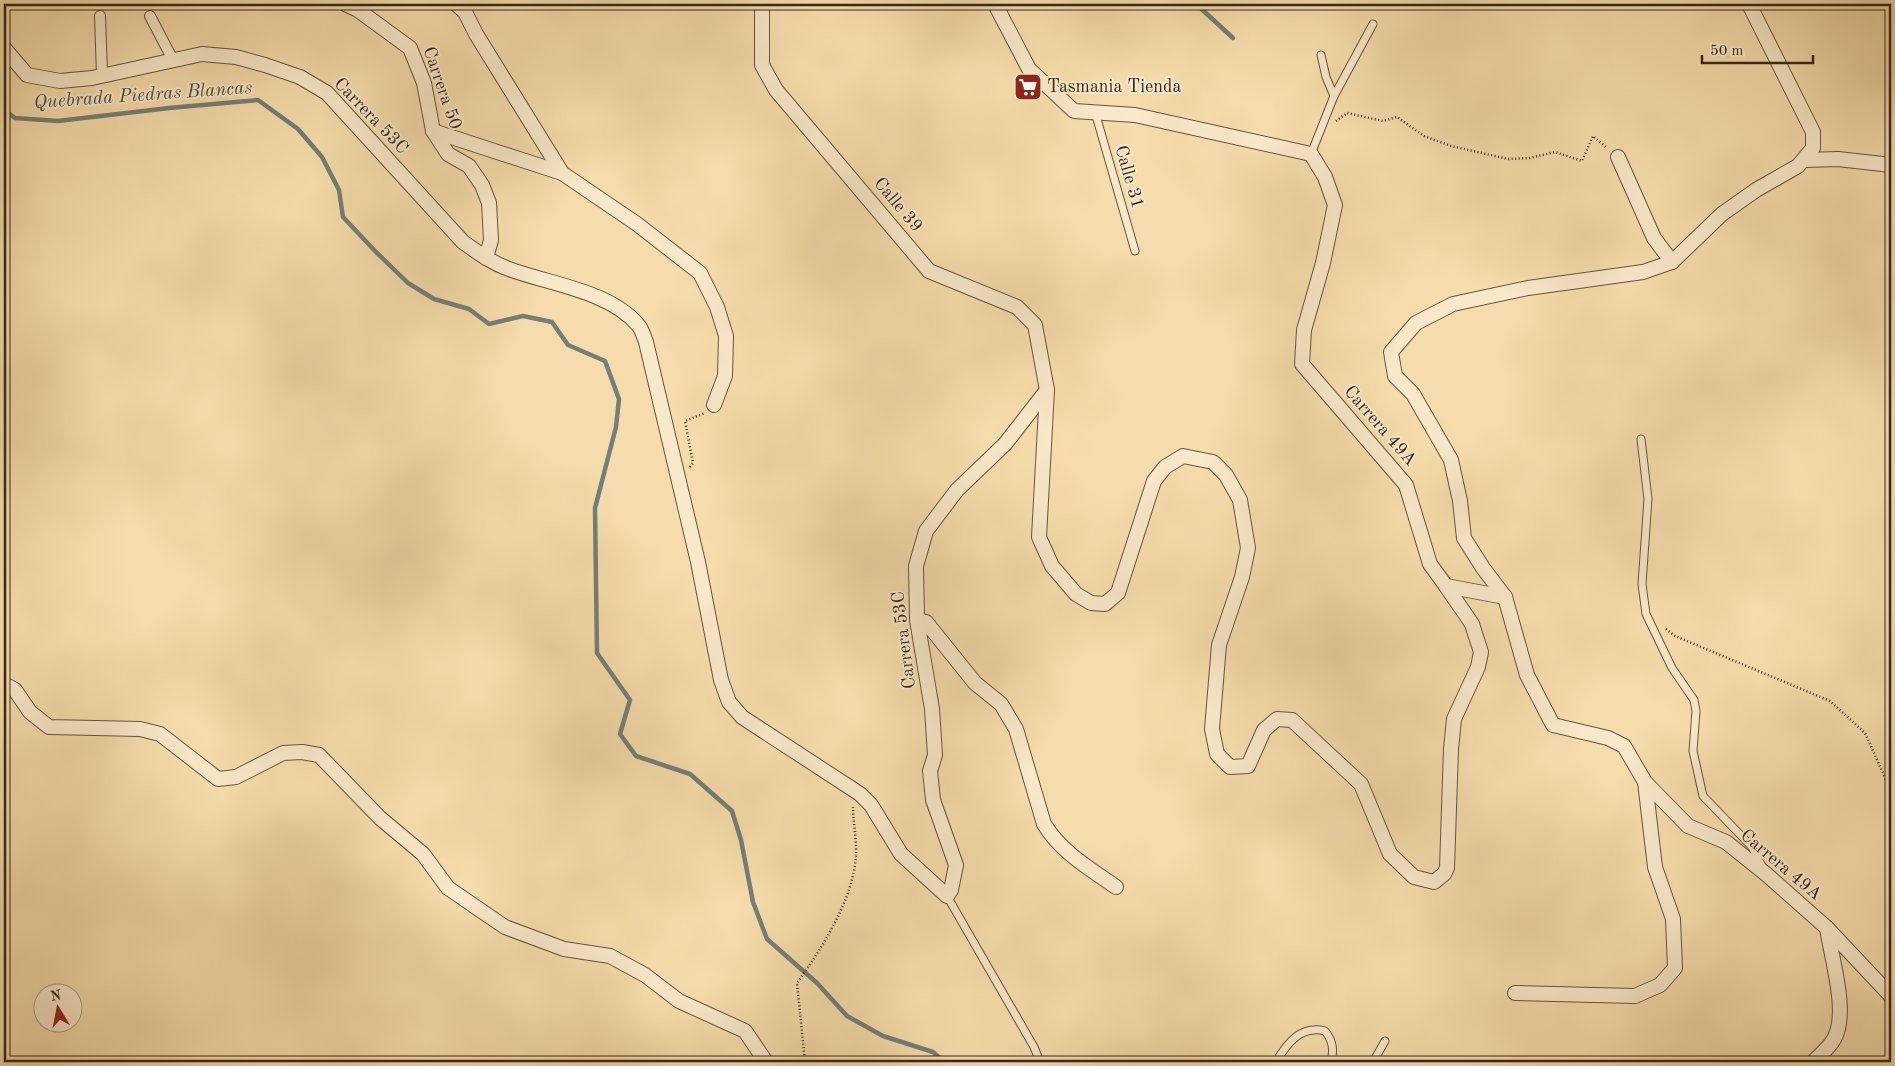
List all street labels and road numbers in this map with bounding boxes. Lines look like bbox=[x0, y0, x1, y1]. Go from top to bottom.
street label: Carrera 50 bbox=[419, 44, 465, 132]
street label: Carrera 53C bbox=[330, 74, 412, 158]
street label: Calle 31 bbox=[1111, 143, 1147, 211]
street label: Calle 39 bbox=[870, 174, 926, 236]
street label: Carrera 49A bbox=[1340, 382, 1420, 470]
street label: Carrera 53C bbox=[889, 590, 919, 690]
street label: Carrera 49A bbox=[1737, 826, 1825, 904]

